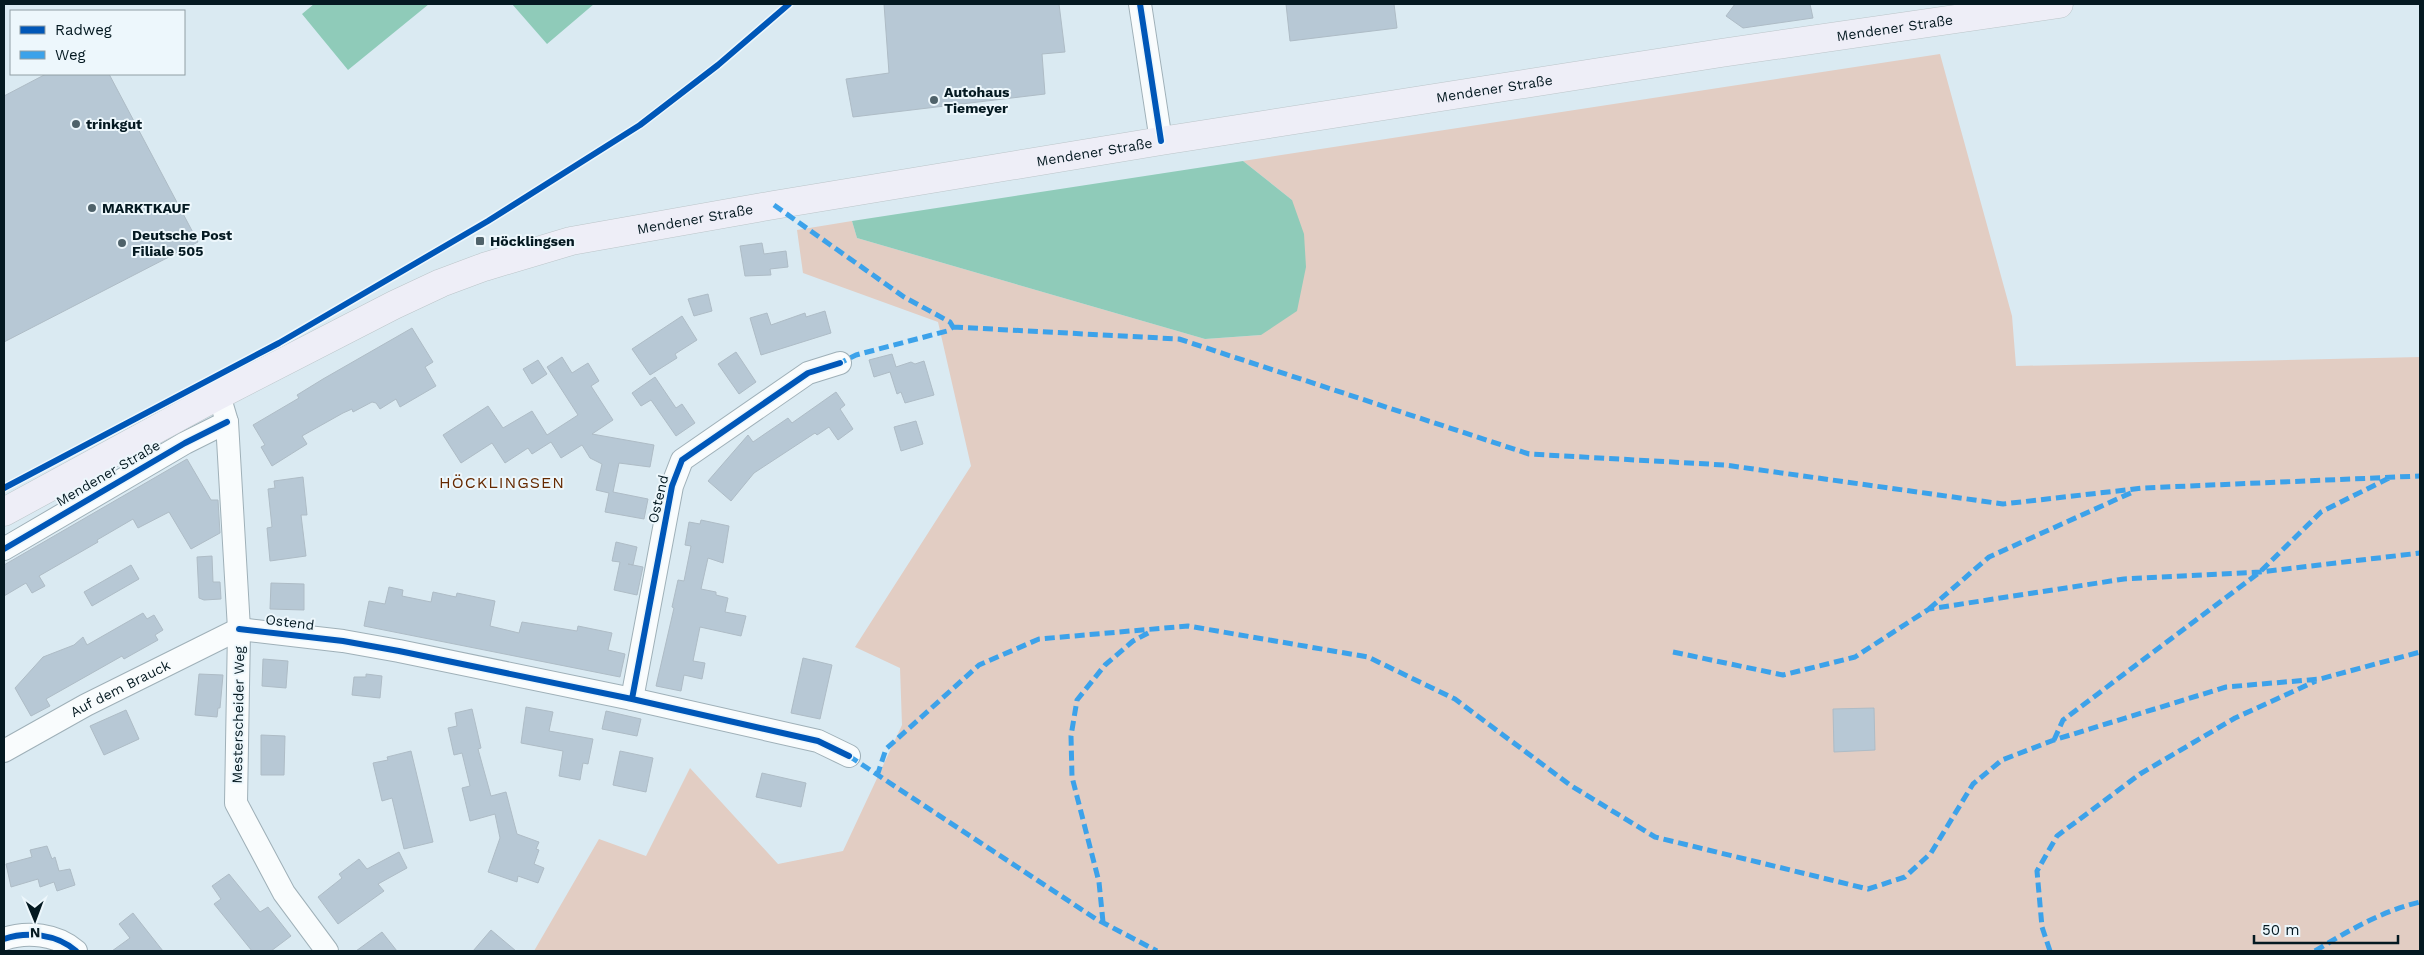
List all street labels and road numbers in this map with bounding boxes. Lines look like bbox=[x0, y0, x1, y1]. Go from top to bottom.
street label: Mendener Straße bbox=[1835, 11, 1954, 44]
street label: Mendener Straße bbox=[1435, 72, 1554, 106]
street label: Mendener Straße bbox=[1035, 135, 1154, 169]
street label: Mendener Straße bbox=[636, 201, 754, 237]
street label: Mendener Straße bbox=[53, 437, 163, 509]
street label: Ostend bbox=[645, 473, 671, 525]
street label: Ostend bbox=[265, 611, 315, 633]
street label: Mesterscheider Weg bbox=[229, 646, 247, 784]
street label: Auf dem Brauck bbox=[67, 657, 173, 720]

